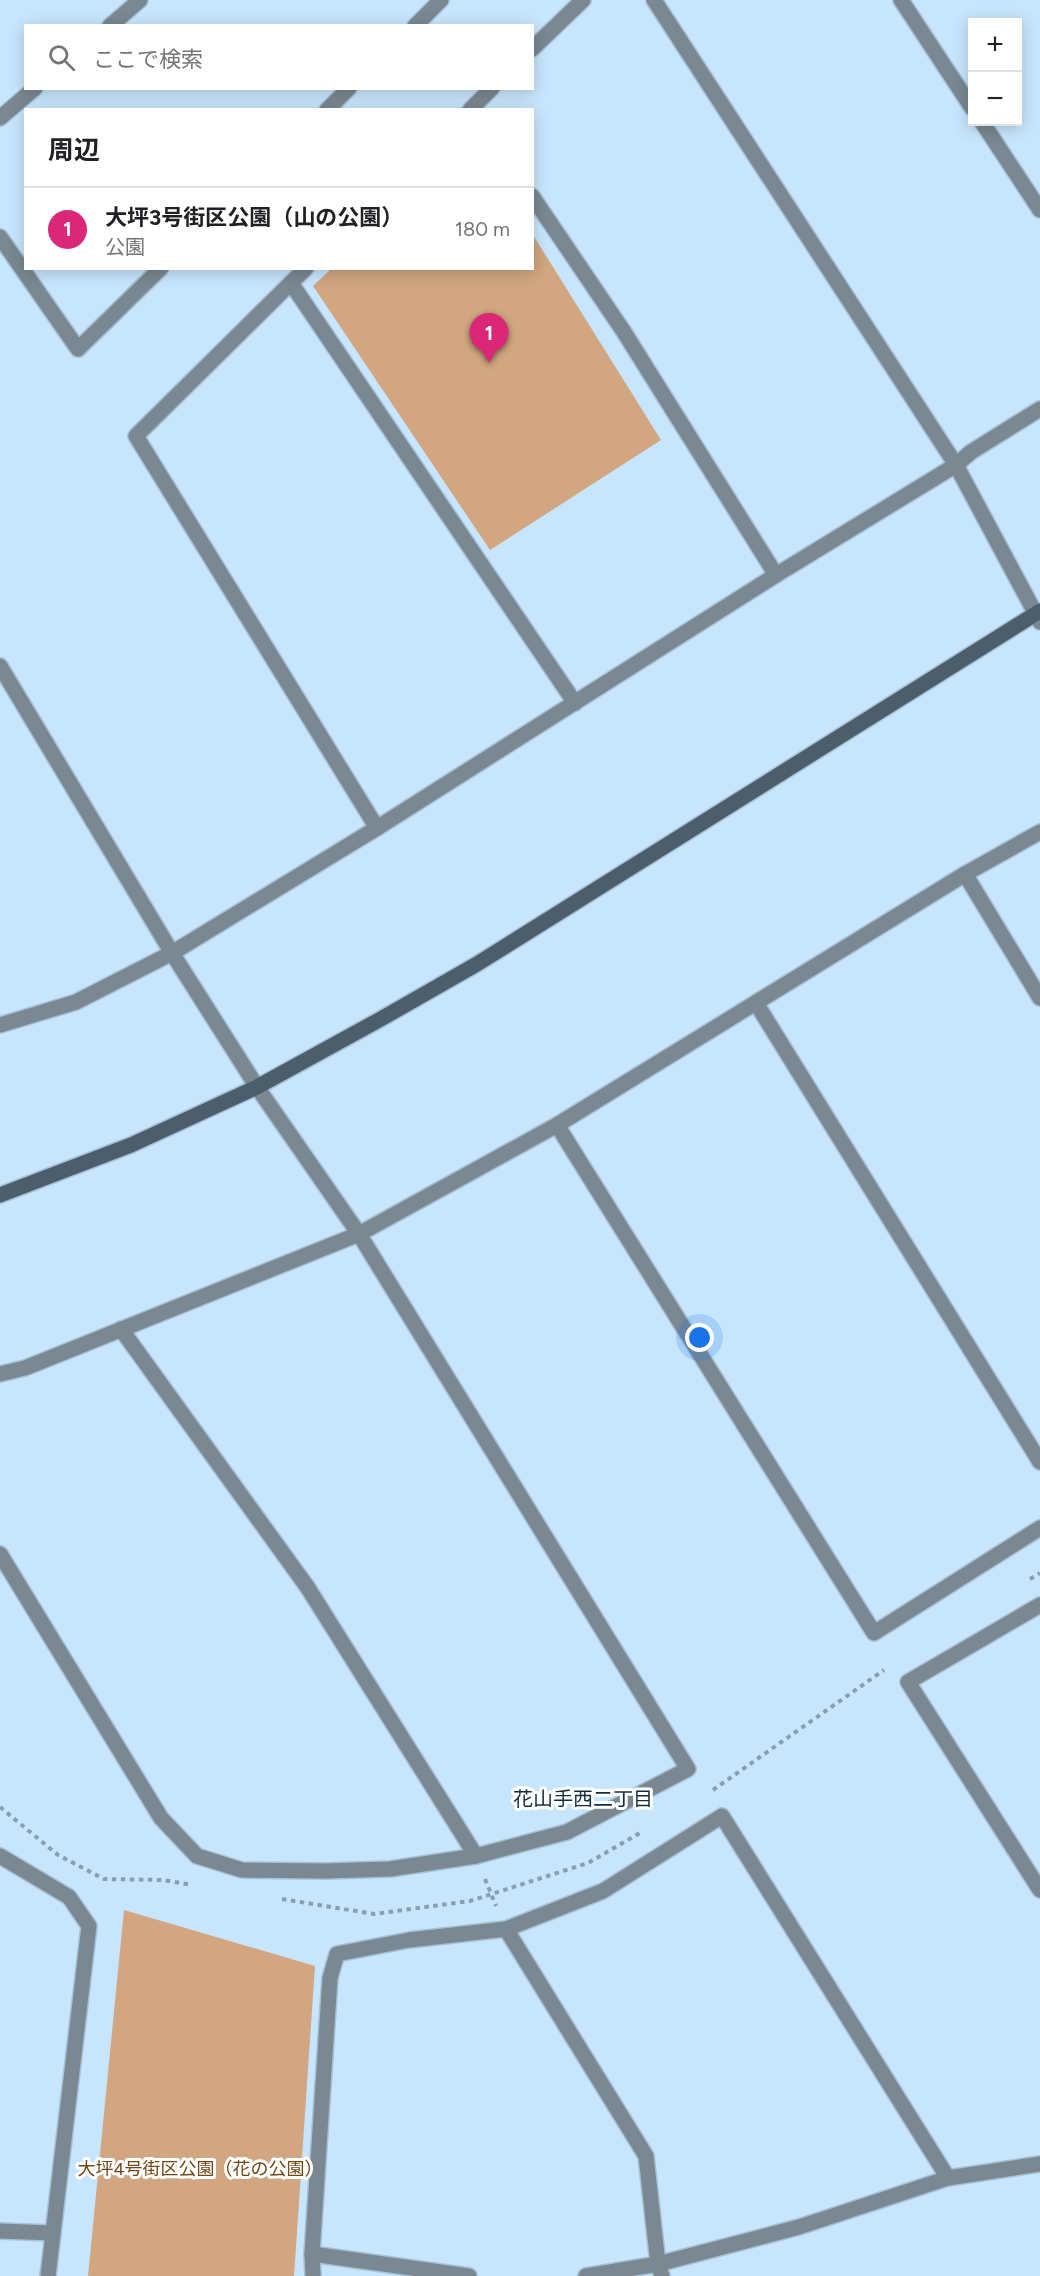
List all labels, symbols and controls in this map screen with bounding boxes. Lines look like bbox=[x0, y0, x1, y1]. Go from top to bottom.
map controls bbox=[968, 18, 1022, 126]
button: + bbox=[968, 18, 1022, 72]
search box bbox=[24, 24, 534, 90]
icon: search bbox=[45, 41, 78, 74]
text: ここで検索 bbox=[93, 46, 203, 73]
button: − bbox=[968, 72, 1022, 126]
text: 周辺 bbox=[48, 134, 100, 166]
text: 大坪3号街区公園（山の公園） bbox=[105, 204, 403, 231]
text: 1 bbox=[63, 217, 72, 241]
text: 180 m bbox=[455, 217, 510, 241]
text: 公園 bbox=[105, 235, 145, 259]
pin: 1 bbox=[470, 314, 508, 363]
your location bbox=[685, 1323, 714, 1352]
district label: 花山手西二丁目 bbox=[513, 1787, 653, 1811]
park label: 大坪4号街区公園（花の公園） bbox=[77, 2158, 323, 2180]

